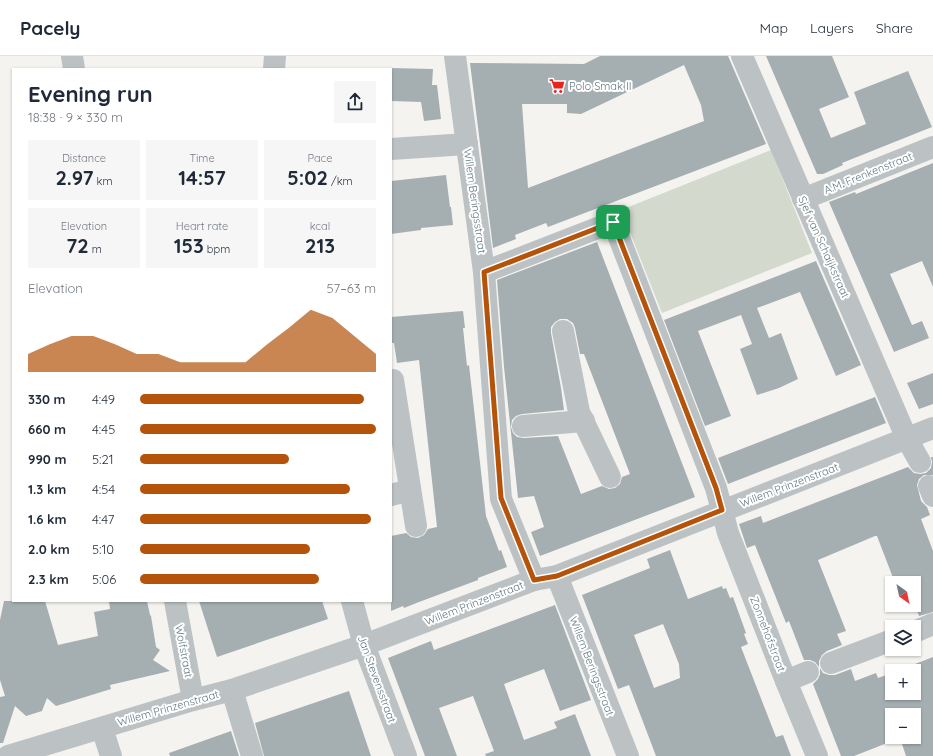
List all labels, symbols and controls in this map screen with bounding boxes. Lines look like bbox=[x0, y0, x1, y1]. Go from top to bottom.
text: Pacely bbox=[20, 16, 80, 40]
text: Map bbox=[759, 19, 788, 37]
text: Layers bbox=[810, 19, 854, 37]
text: Share bbox=[876, 19, 913, 37]
supermarket icon: Polo Smak II bbox=[548, 77, 566, 95]
place label: Polo Smak II bbox=[569, 79, 631, 93]
text: Evening run bbox=[28, 80, 153, 108]
button: share bbox=[334, 81, 376, 123]
text: 18:38 · 9 × 330 m bbox=[28, 109, 123, 125]
street label: Willem Beringsstraat bbox=[461, 148, 489, 255]
street label: A.M. Frenkenstraat bbox=[822, 149, 915, 197]
text: Distance bbox=[62, 151, 106, 165]
text: Time bbox=[189, 151, 215, 165]
text: Pace bbox=[307, 151, 333, 165]
text: 2.97 bbox=[55, 165, 94, 190]
text: 14:57 bbox=[178, 165, 226, 190]
text: 5:02 bbox=[287, 165, 328, 190]
text: km bbox=[94, 174, 113, 188]
text: /km bbox=[328, 174, 353, 188]
street label: Sjef van Schaijkstraat bbox=[795, 194, 853, 300]
pin bbox=[596, 205, 630, 239]
icon: arrive bbox=[602, 211, 624, 233]
text: Elevation bbox=[61, 219, 107, 233]
text: Heart rate bbox=[176, 219, 228, 233]
text: kcal bbox=[310, 219, 330, 233]
text: 72 bbox=[66, 233, 89, 258]
text: 153 bbox=[174, 233, 204, 258]
text: 213 bbox=[305, 233, 335, 258]
text: m bbox=[89, 242, 102, 256]
text: bpm bbox=[204, 242, 230, 256]
text: Elevation bbox=[28, 280, 83, 296]
text: 57–63 m bbox=[326, 280, 376, 296]
text: 330 m bbox=[28, 391, 66, 407]
text: 4:49 bbox=[92, 391, 115, 407]
text: 660 m bbox=[28, 421, 66, 437]
text: 4:45 bbox=[92, 421, 115, 437]
text: 990 m bbox=[28, 451, 66, 467]
text: 5:21 bbox=[92, 451, 114, 467]
street label: Willem Prinzenstraat bbox=[738, 460, 841, 510]
text: 1.3 km bbox=[28, 481, 66, 497]
text: 4:54 bbox=[92, 481, 115, 497]
text: 1.6 km bbox=[28, 511, 67, 527]
text: 4:47 bbox=[92, 511, 114, 527]
text: 2.0 km bbox=[28, 541, 70, 557]
text: 5:10 bbox=[92, 541, 114, 557]
text: 2.3 km bbox=[28, 571, 69, 587]
text: 5:06 bbox=[92, 571, 116, 587]
north arrow bbox=[885, 576, 921, 612]
map controls bbox=[885, 576, 921, 744]
street label: Willem Prinzenstraat bbox=[423, 578, 526, 628]
street label: Zonnehofstraat bbox=[747, 594, 789, 674]
street label: Willem Beringsstraat bbox=[567, 614, 618, 718]
button: layers bbox=[885, 620, 921, 656]
street label: Wolfstraat bbox=[172, 623, 196, 679]
street label: Jan Stevensstraat bbox=[355, 633, 399, 725]
button: + bbox=[885, 664, 921, 700]
street label: Willem Prinzenstraat bbox=[116, 687, 220, 729]
button: − bbox=[885, 708, 921, 744]

